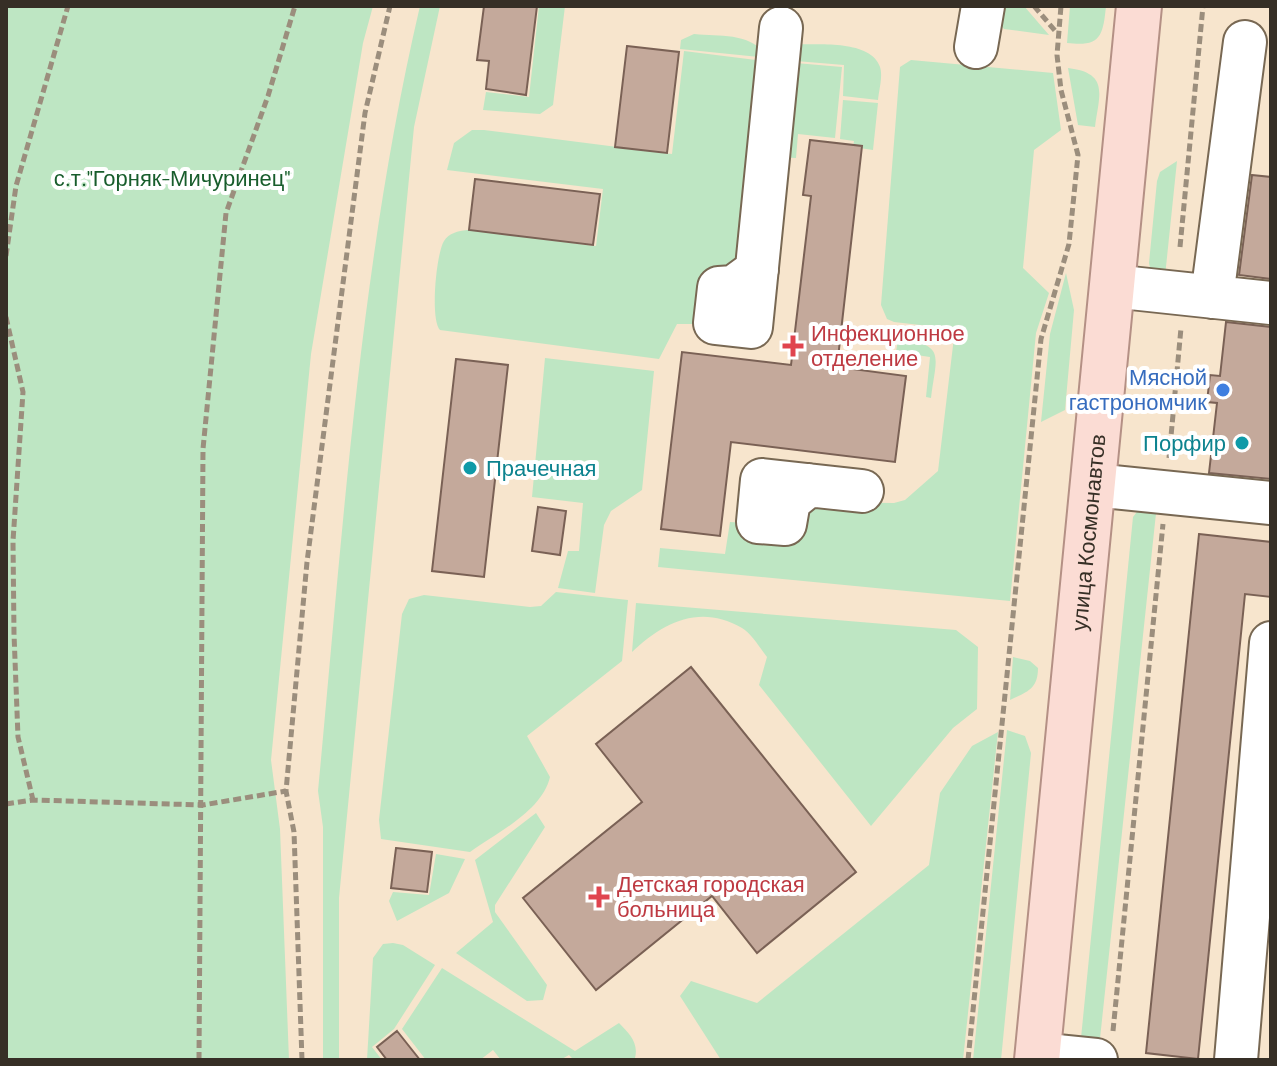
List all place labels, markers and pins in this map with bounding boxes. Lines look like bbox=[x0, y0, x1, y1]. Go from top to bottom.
place label: Инфекционное отделение bbox=[811, 319, 965, 371]
marker: Инфекционное отделение bbox=[782, 335, 804, 357]
place label: Мясной гастрономчик bbox=[1069, 363, 1207, 415]
marker: Мясной гастрономчик bbox=[1214, 381, 1232, 399]
place label: Порфир bbox=[1143, 429, 1226, 456]
marker: Порфир bbox=[1233, 434, 1251, 452]
place label: Прачечная bbox=[486, 454, 597, 481]
marker: Прачечная bbox=[461, 459, 479, 477]
place label: Детская городская больница bbox=[617, 870, 805, 922]
marker: Детская городская больница bbox=[588, 886, 610, 908]

